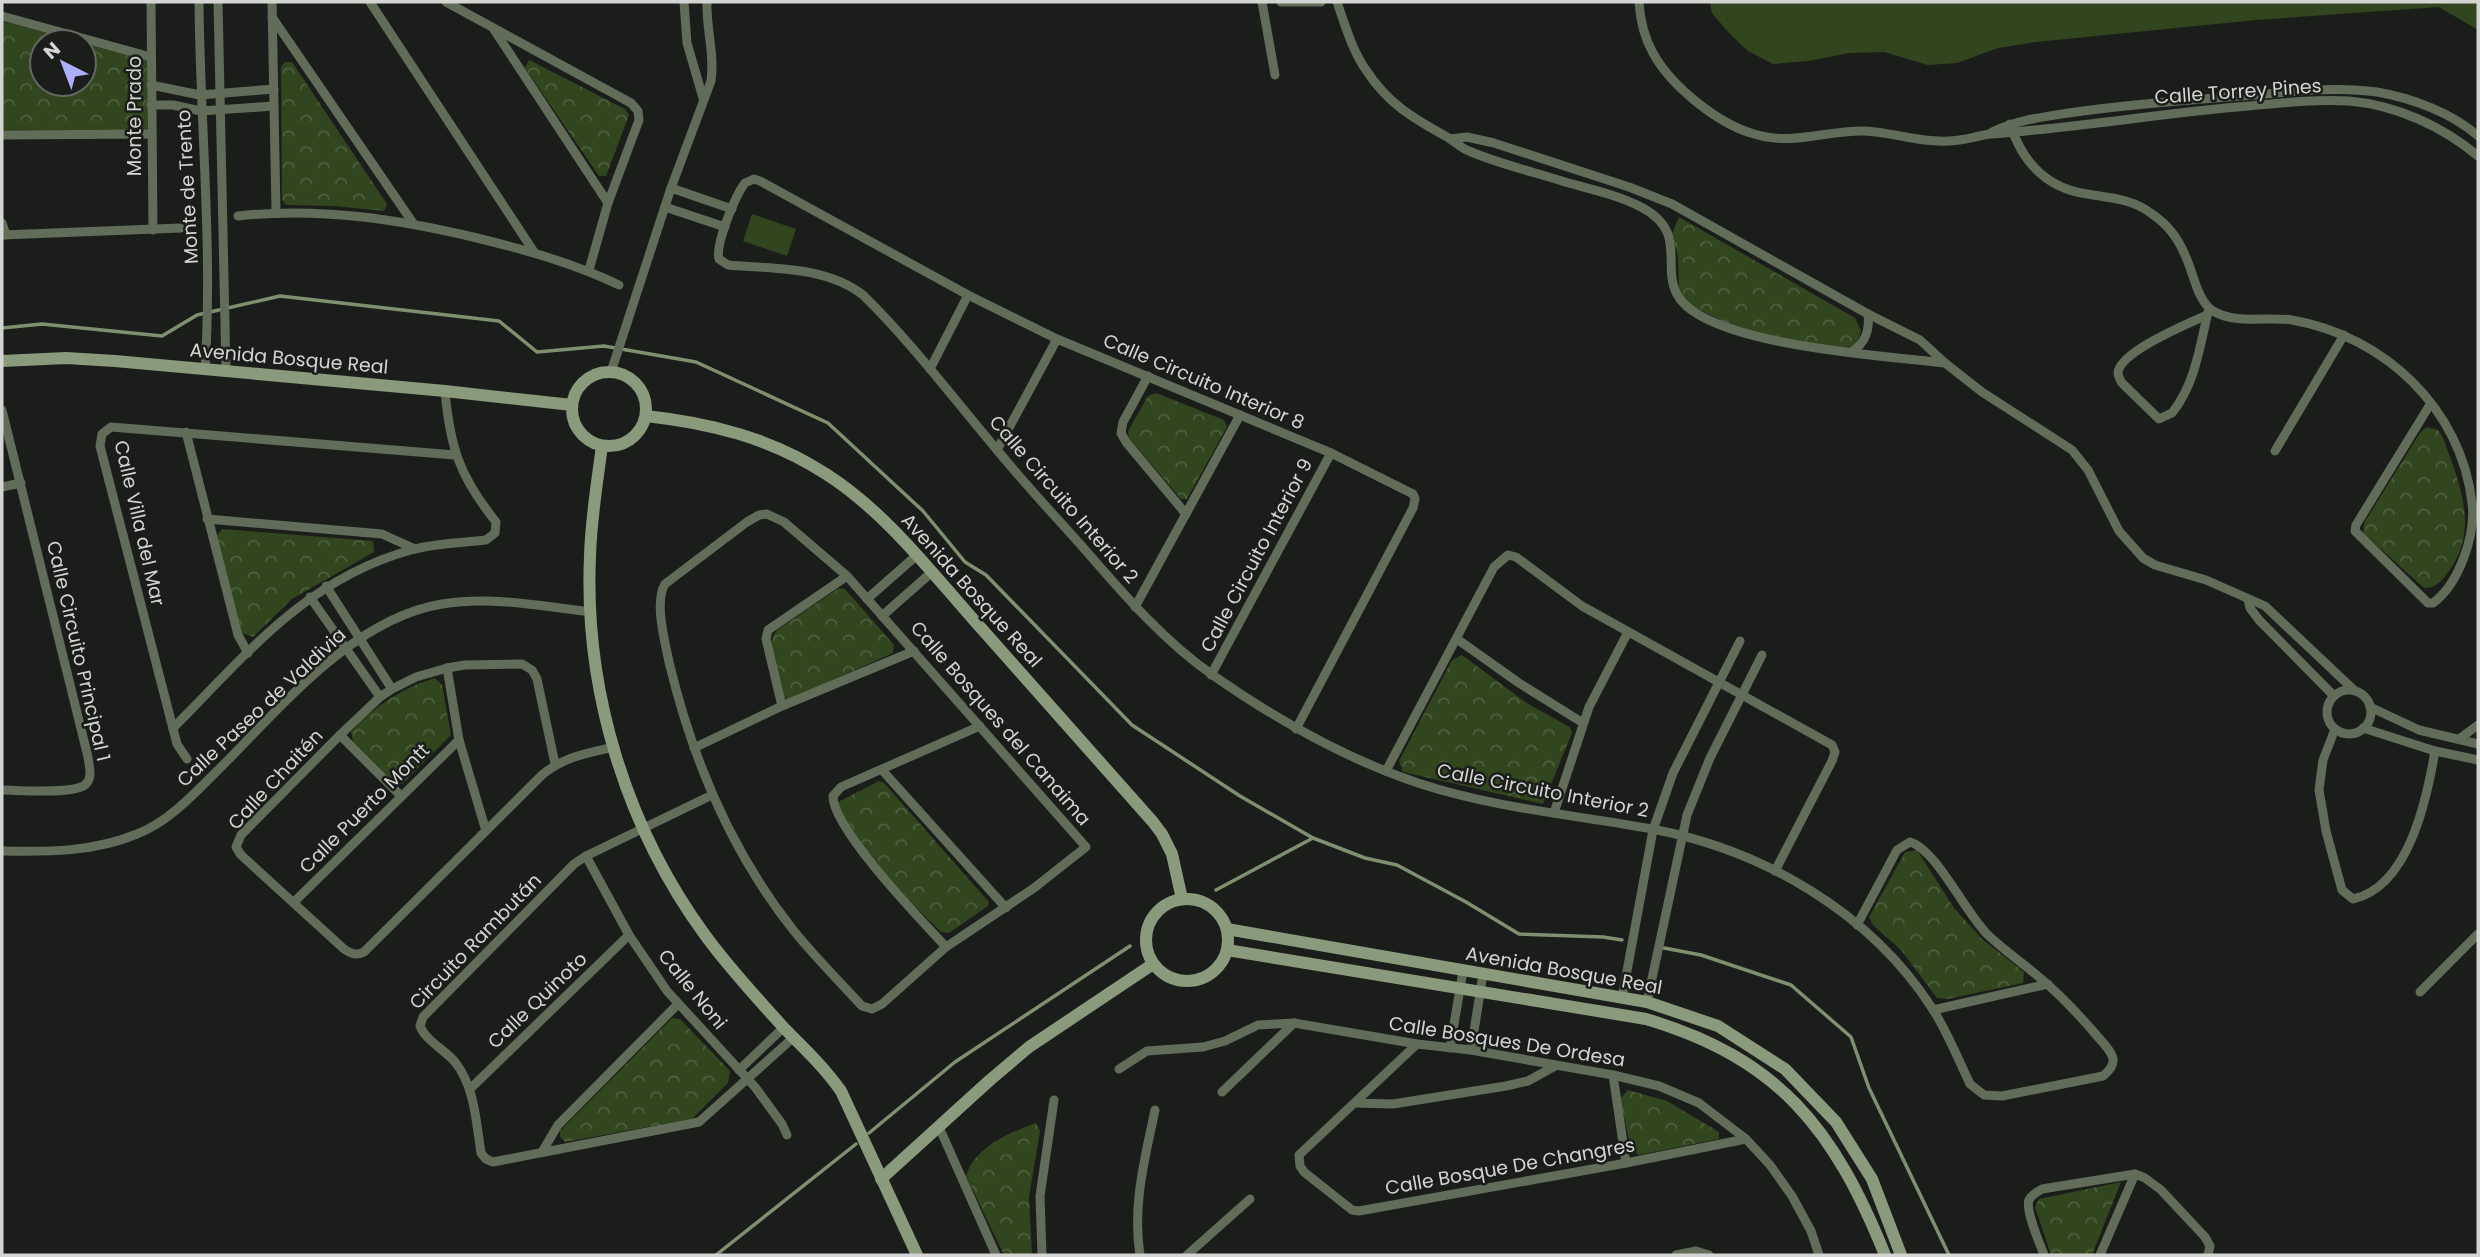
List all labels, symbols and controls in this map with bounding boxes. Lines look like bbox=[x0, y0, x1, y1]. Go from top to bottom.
north arrow bbox=[28, 28, 98, 98]
text: N bbox=[38, 36, 66, 66]
street label: Monte Prado bbox=[121, 56, 148, 176]
street label: Calle Torrey Pines bbox=[2154, 72, 2322, 111]
street label: Monte de Trento bbox=[170, 109, 205, 265]
street label: Calle Circuito Interior 8 bbox=[1099, 327, 1309, 436]
street label: Avenida Bosque Real bbox=[189, 336, 389, 381]
street label: Calle Circuito Interior 2 bbox=[983, 409, 1144, 589]
street label: Calle Villa del Mar bbox=[107, 438, 172, 609]
street label: Calle Circuito Interior 9 bbox=[1194, 453, 1319, 657]
street label: Avenida Bosque Real bbox=[895, 507, 1048, 673]
street label: Calle Circuito Principal 1 bbox=[40, 538, 117, 764]
street label: Calle Bosques del Canaima bbox=[904, 615, 1097, 832]
street label: Calle Paseo de Valdivia bbox=[171, 622, 352, 793]
street label: Calle Chaitén bbox=[222, 723, 329, 836]
street label: Calle Puerto Montt bbox=[293, 737, 436, 880]
street label: Calle Circuito Interior 2 bbox=[1435, 757, 1651, 824]
street label: Circuito Rambután bbox=[403, 867, 548, 1015]
street label: Avenida Bosque Real bbox=[1463, 940, 1664, 1001]
street label: Calle Noni bbox=[652, 943, 733, 1035]
street label: Calle Quinoto bbox=[482, 946, 593, 1055]
street label: Calle Bosques De Ordesa bbox=[1387, 1009, 1627, 1074]
street label: Calle Bosque De Changres bbox=[1383, 1131, 1637, 1202]

